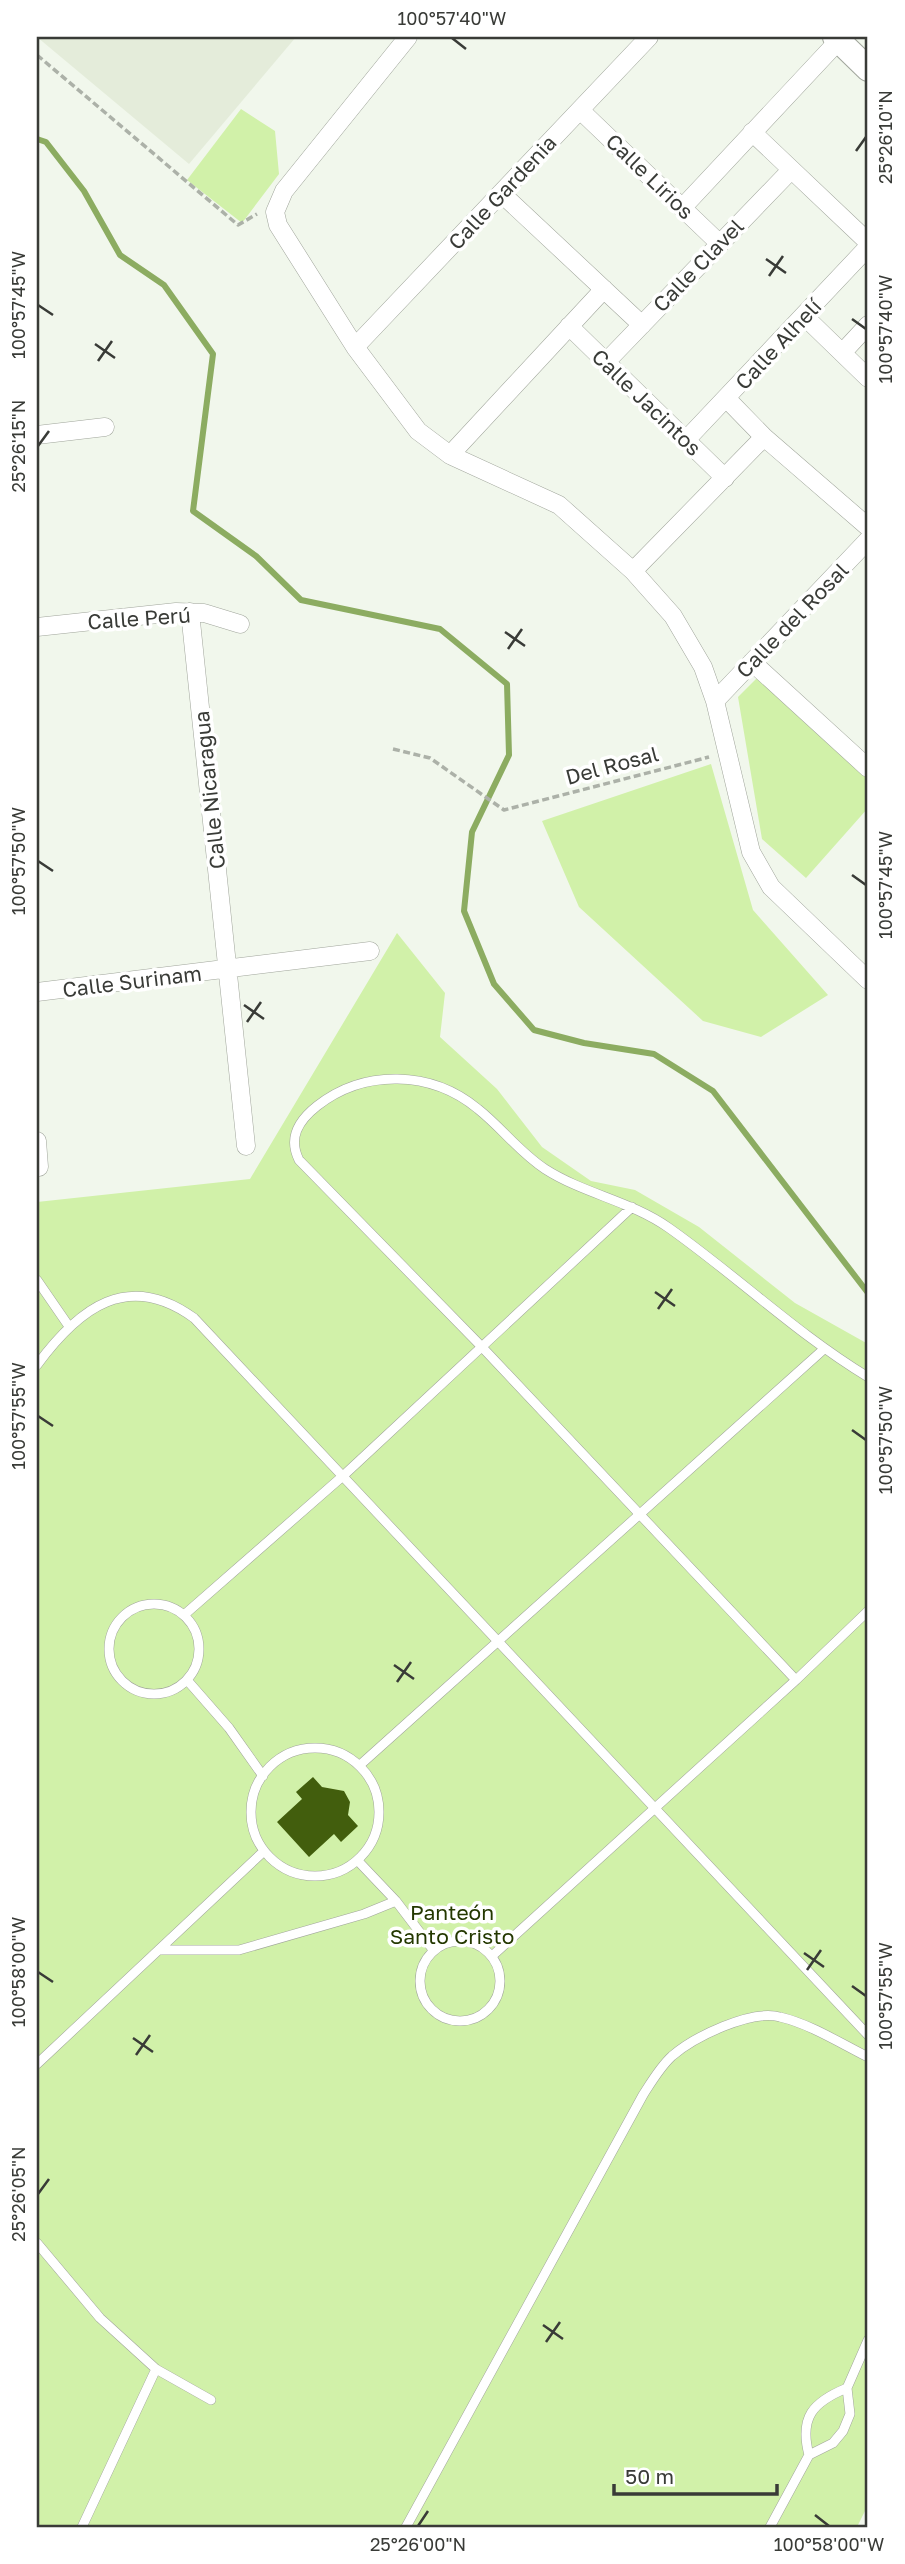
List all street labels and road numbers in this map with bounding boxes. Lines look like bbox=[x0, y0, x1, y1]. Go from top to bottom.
street label: Calle Lirios bbox=[601, 128, 699, 224]
street label: Calle Gardenia bbox=[442, 129, 562, 255]
street label: Calle Clavel bbox=[647, 213, 749, 317]
street label: Calle Alhelí bbox=[729, 292, 828, 395]
street label: Calle Jacintos bbox=[587, 343, 707, 461]
street label: Calle del Rosal bbox=[730, 557, 854, 683]
street label: Calle Perú bbox=[87, 601, 191, 635]
street label: Calle Nicaragua bbox=[188, 710, 230, 870]
street label: Del Rosal bbox=[563, 740, 661, 790]
street label: Calle Surinam bbox=[61, 960, 203, 1002]

